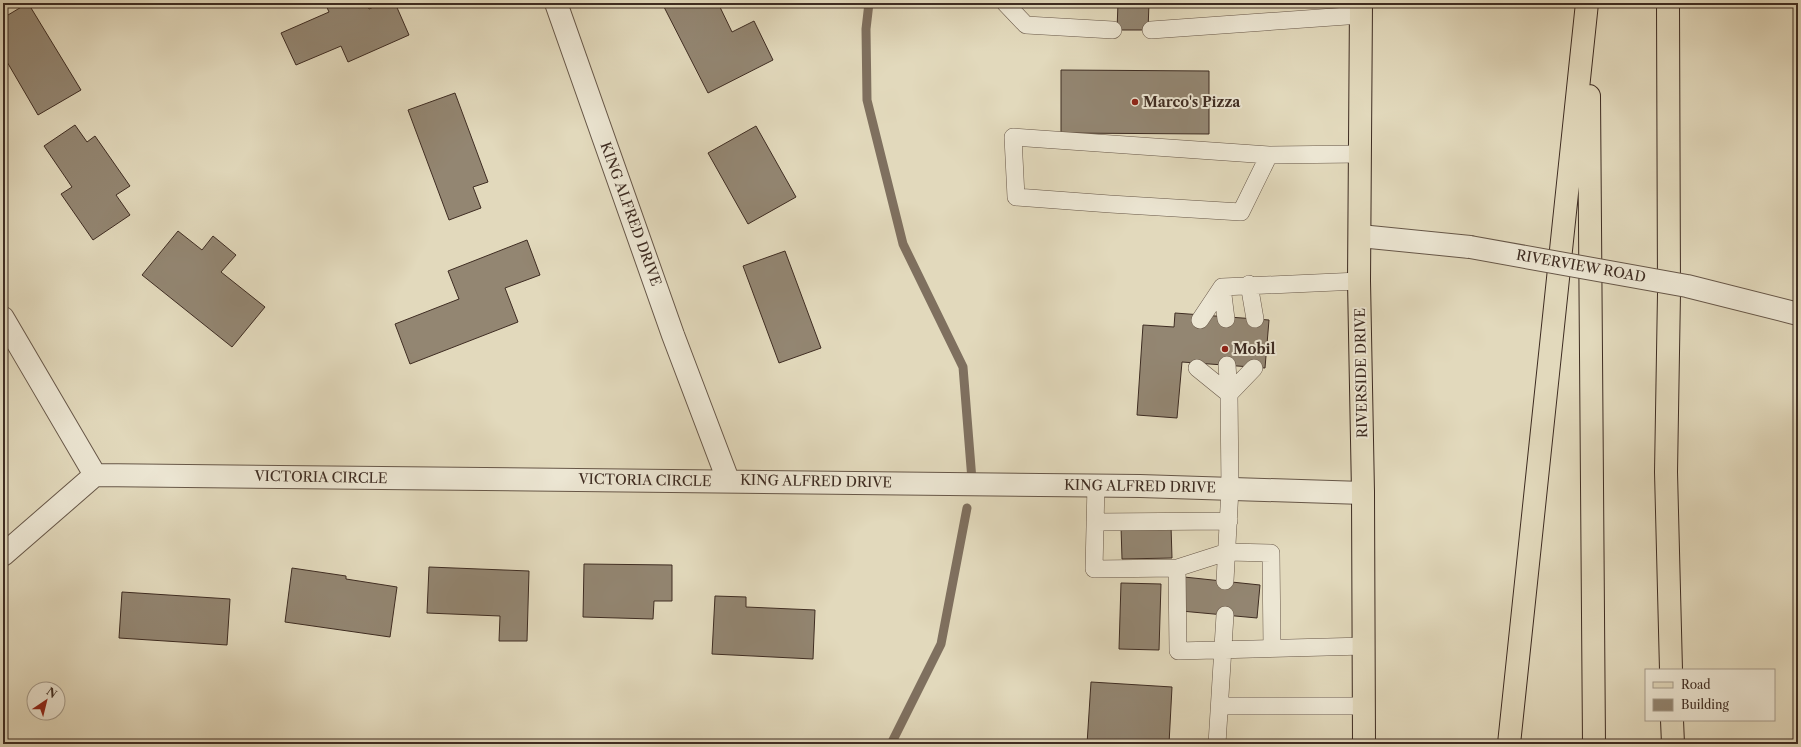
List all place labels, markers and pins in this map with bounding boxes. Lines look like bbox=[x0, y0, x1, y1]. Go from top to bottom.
place label: Marco's Pizza bbox=[1143, 93, 1241, 111]
marker: Marco's Pizza bbox=[1130, 97, 1140, 107]
place label: Mobil bbox=[1233, 340, 1276, 358]
marker: Mobil bbox=[1220, 344, 1230, 354]

